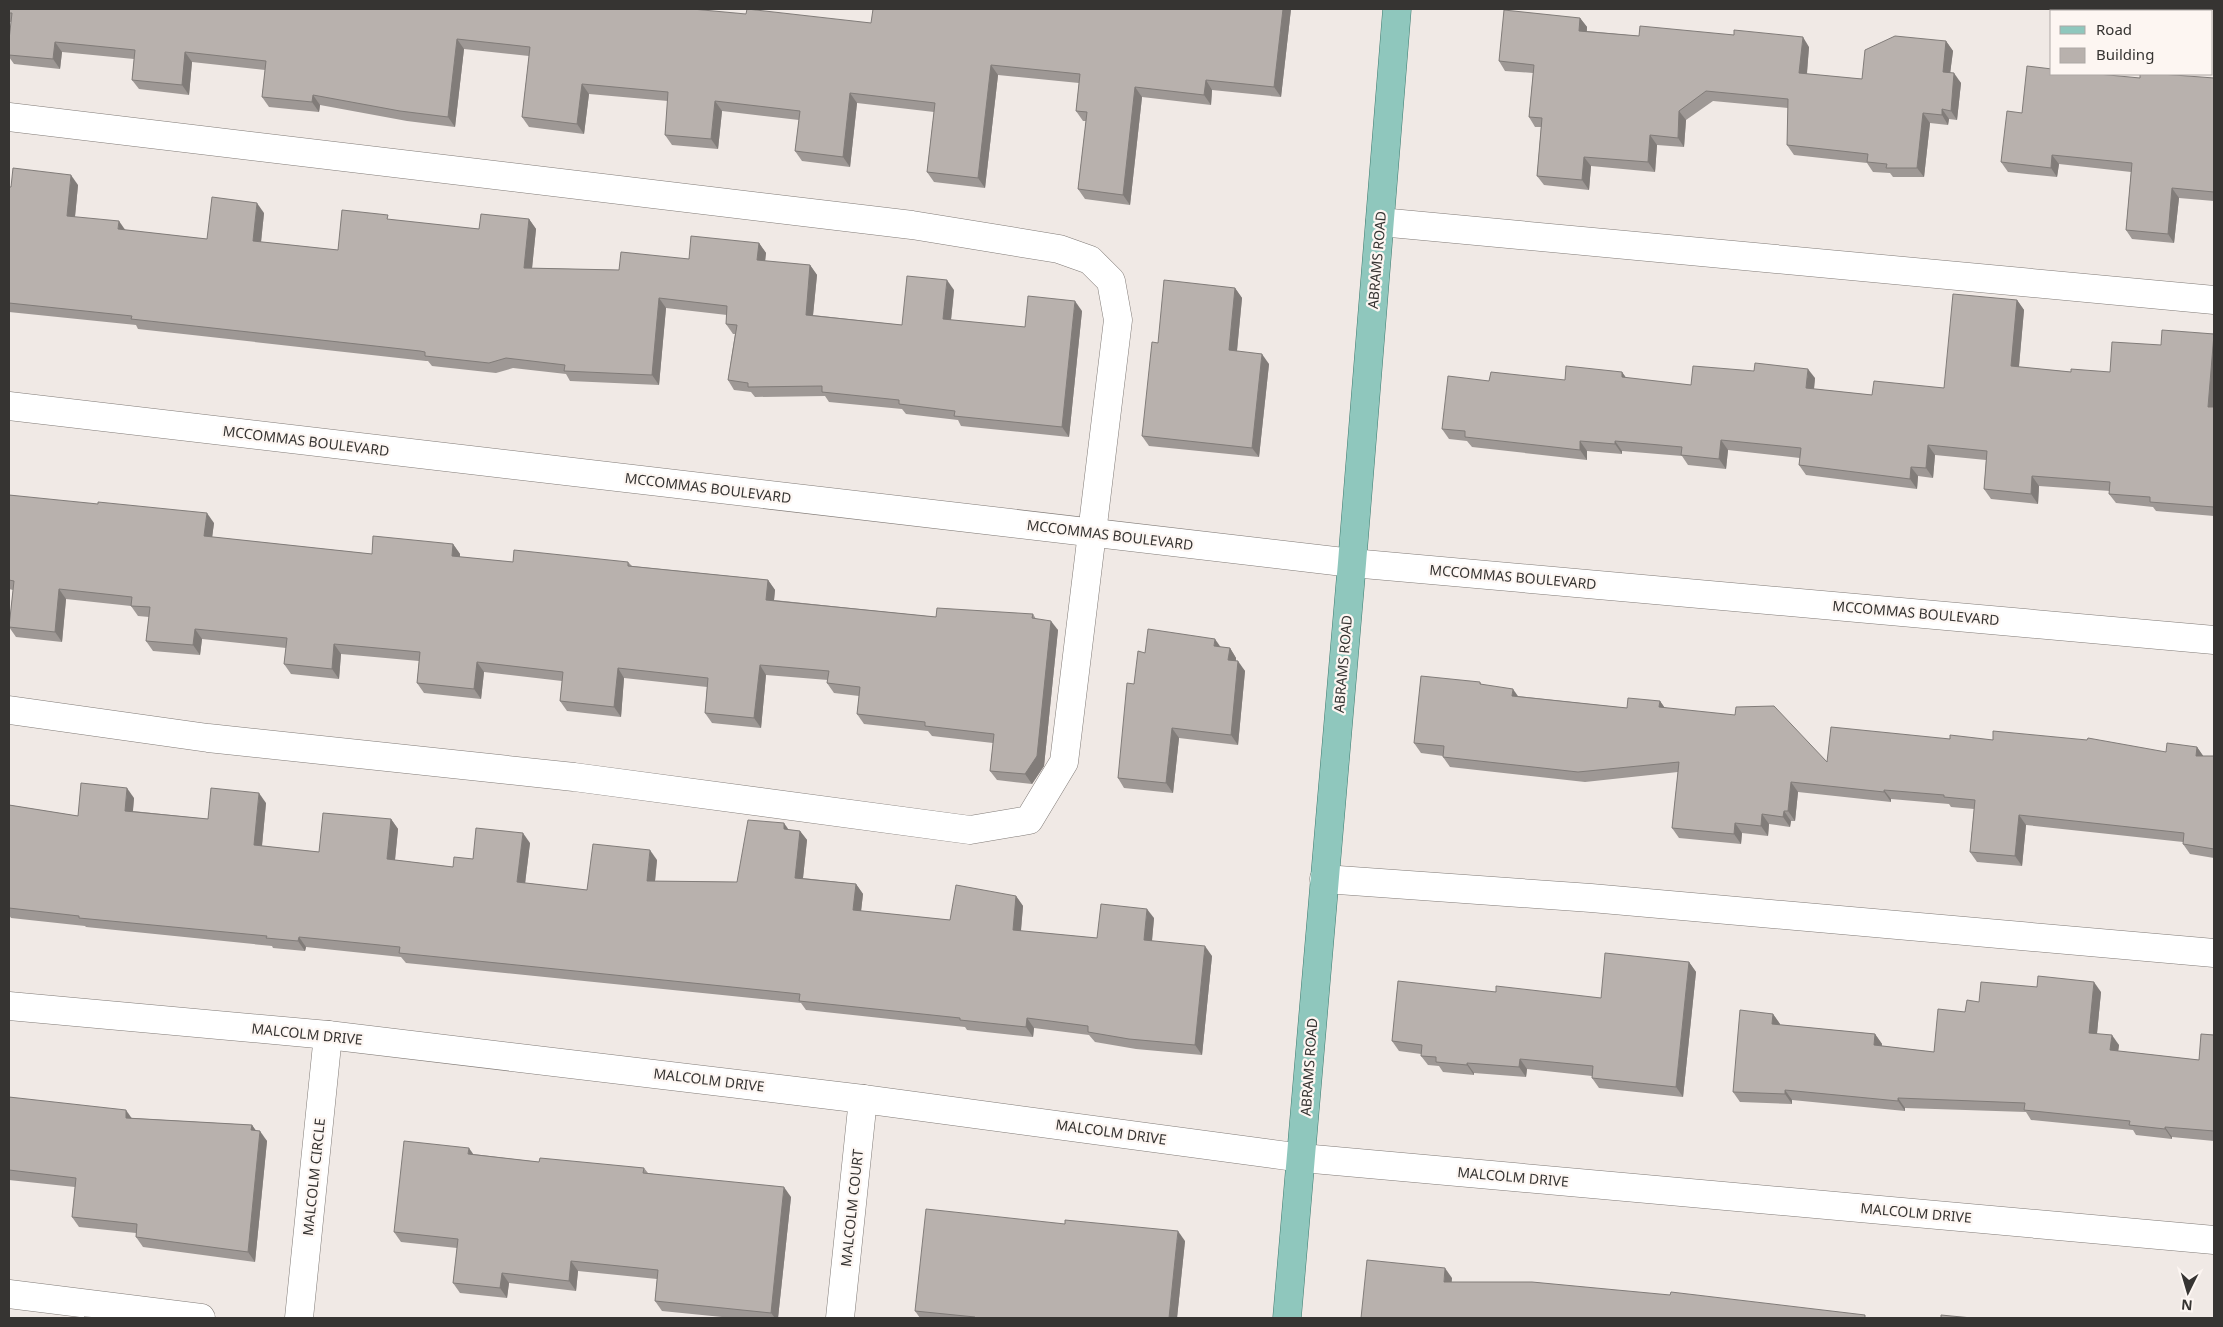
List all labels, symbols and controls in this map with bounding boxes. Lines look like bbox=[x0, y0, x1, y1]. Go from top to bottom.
legend bbox=[2050, 10, 2213, 75]
text: Road bbox=[2096, 19, 2132, 39]
text: Building bbox=[2096, 44, 2154, 64]
street label: ABRAMS ROAD bbox=[1363, 210, 1390, 310]
street label: MCCOMMAS BOULEVARD bbox=[222, 421, 390, 460]
street label: MCCOMMAS BOULEVARD bbox=[624, 468, 792, 507]
street label: MCCOMMAS BOULEVARD bbox=[1026, 515, 1194, 554]
street label: MCCOMMAS BOULEVARD bbox=[1429, 560, 1597, 593]
street label: MCCOMMAS BOULEVARD bbox=[1832, 596, 2000, 629]
street label: ABRAMS ROAD bbox=[1329, 614, 1356, 714]
street label: ABRAMS ROAD bbox=[1296, 1017, 1321, 1117]
street label: MALCOLM DRIVE bbox=[250, 1018, 364, 1049]
street label: MALCOLM DRIVE bbox=[652, 1063, 766, 1096]
street label: MALCOLM DRIVE bbox=[1054, 1114, 1168, 1149]
street label: MALCOLM CIRCLE bbox=[298, 1117, 329, 1237]
street label: MALCOLM COURT bbox=[836, 1148, 867, 1268]
street label: MALCOLM DRIVE bbox=[1457, 1162, 1570, 1191]
street label: MALCOLM DRIVE bbox=[1860, 1198, 1973, 1227]
north arrow bbox=[2163, 1267, 2213, 1317]
text: N bbox=[2180, 1295, 2193, 1315]

